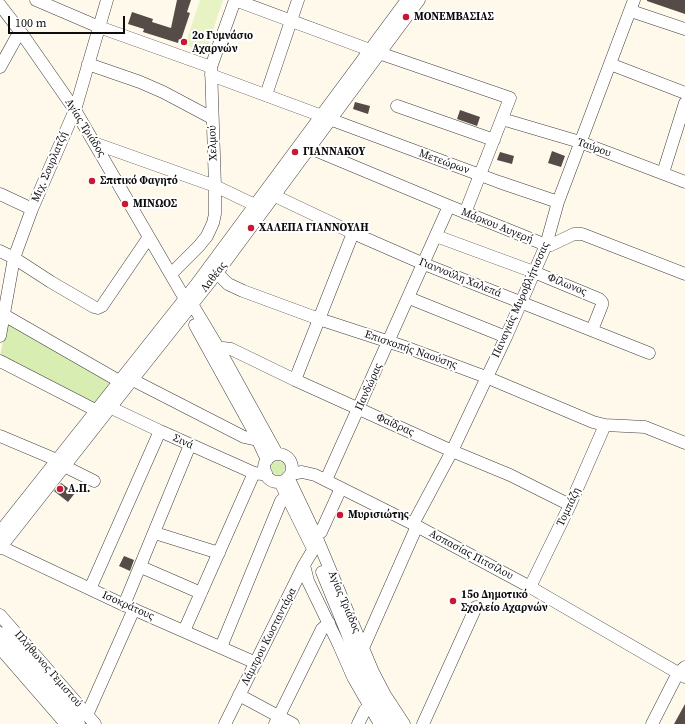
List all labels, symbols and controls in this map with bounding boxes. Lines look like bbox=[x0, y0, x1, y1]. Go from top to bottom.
scale bar bbox=[10, 8, 127, 34]
place label: ΜΟΝΕΜΒΑΣΙΑΣ bbox=[414, 10, 494, 24]
marker: ΜΟΝΕΜΒΑΣΙΑΣ bbox=[401, 12, 411, 22]
text: 100 m bbox=[15, 15, 47, 31]
place label: 2ο Γυμνάσιο Αχαρνών bbox=[192, 29, 253, 55]
marker: 2ο Γυμνάσιο Αχαρνών bbox=[179, 37, 189, 47]
street label: Αγίας Τριάδος bbox=[62, 96, 108, 160]
street label: Χελμού bbox=[206, 125, 220, 161]
street label: Μιχ. Σουρλατζή bbox=[29, 130, 71, 204]
street label: Ταύρου bbox=[575, 136, 613, 160]
place label: ΓΙΑΝΝΑΚΟΥ bbox=[303, 145, 365, 159]
marker: ΓΙΑΝΝΑΚΟΥ bbox=[290, 147, 300, 157]
street label: Μετεώρων bbox=[417, 147, 471, 177]
place label: Σπιτικό Φαγητό bbox=[100, 174, 178, 188]
marker: Σπιτικό Φαγητό bbox=[87, 176, 97, 186]
place label: ΜΙΝΩΟΣ bbox=[133, 197, 177, 211]
marker: ΜΙΝΩΟΣ bbox=[120, 199, 130, 209]
street label: Μάρκου Αυγερή bbox=[459, 206, 535, 246]
place label: ΧΑΛΕΠΑ ΓΙΑΝΝΟΥΛΗ bbox=[259, 221, 369, 235]
marker: ΧΑΛΕΠΑ ΓΙΑΝΝΟΥΛΗ bbox=[246, 223, 256, 233]
street label: Παναγιάς Μυροβλήτισσας bbox=[489, 240, 553, 360]
street label: Γιαννούλη Χαλεπά bbox=[417, 255, 503, 301]
street label: Λαθέας bbox=[198, 259, 230, 295]
street label: Φίλωνος bbox=[545, 271, 589, 299]
street label: Επισκοπής Ναούσης bbox=[363, 328, 459, 372]
street label: Πανδώρας bbox=[353, 361, 385, 413]
street label: Φαίδρας bbox=[374, 411, 416, 439]
street label: Σινά bbox=[171, 432, 195, 452]
place label: Α.Π. bbox=[68, 482, 90, 496]
marker: Α.Π. bbox=[55, 484, 65, 494]
street label: Τομπάζη bbox=[554, 485, 584, 529]
place label: Μυρισιώτης bbox=[348, 508, 409, 522]
marker: Μυρισιώτης bbox=[335, 510, 345, 520]
street label: Ασπασίας Πιτσίλου bbox=[427, 527, 515, 583]
street label: Αγίας Τριάδος bbox=[325, 569, 363, 635]
street label: Λάμπρου Κωσταντάρα bbox=[239, 586, 299, 688]
place label: 15ο Δημοτικό Σχολείο Αχαρνών bbox=[461, 588, 548, 614]
street label: Ισοκράτους bbox=[100, 589, 156, 623]
marker: 15ο Δημοτικό Σχολείο Αχαρνών bbox=[448, 596, 458, 606]
street label: Πλήθωνος Γεμιστού bbox=[11, 628, 85, 710]

